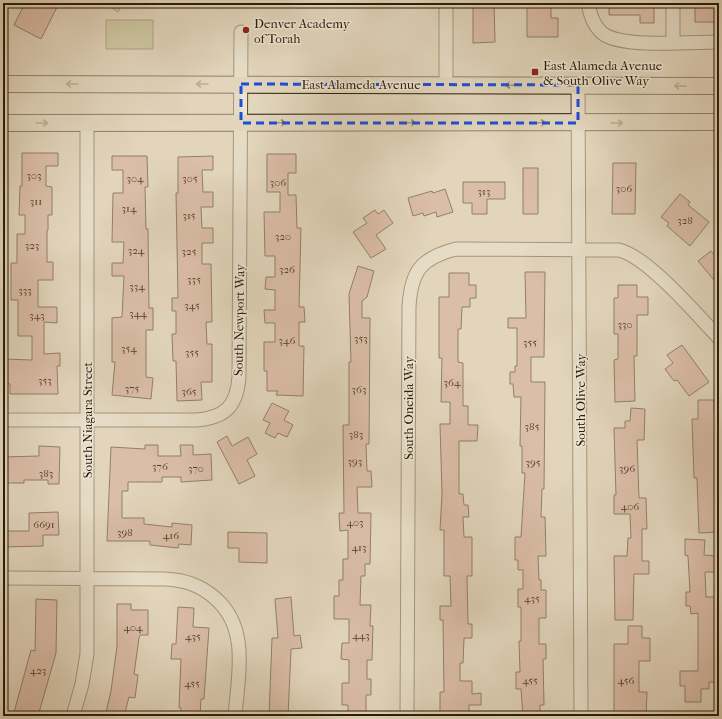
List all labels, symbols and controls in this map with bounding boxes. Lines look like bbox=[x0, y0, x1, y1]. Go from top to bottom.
place label: Denver Academy of Torah bbox=[254, 16, 351, 46]
marker: Denver Academy of Torah bbox=[241, 25, 251, 35]
place label: East Alameda Avenue & South Olive Way bbox=[543, 58, 663, 88]
marker: East Alameda Avenue & South Olive Way bbox=[530, 67, 540, 77]
street label: East Alameda Avenue bbox=[301, 77, 421, 92]
one-way arrow bbox=[66, 80, 79, 88]
one-way arrow bbox=[196, 80, 209, 88]
one-way arrow bbox=[505, 81, 518, 89]
one-way arrow bbox=[674, 82, 687, 90]
one-way arrow bbox=[35, 119, 48, 127]
one-way arrow bbox=[273, 119, 286, 127]
one-way arrow bbox=[403, 119, 416, 127]
one-way arrow bbox=[533, 119, 546, 127]
one-way arrow bbox=[610, 119, 623, 127]
house number: 303 bbox=[26, 169, 42, 182]
house number: 304 bbox=[127, 172, 144, 185]
house number: 305 bbox=[182, 172, 198, 185]
house number: 306 bbox=[270, 176, 286, 189]
house number: 306 bbox=[616, 182, 632, 195]
house number: 313 bbox=[478, 185, 490, 198]
house number: 311 bbox=[30, 195, 42, 208]
house number: 314 bbox=[122, 202, 137, 215]
house number: 315 bbox=[182, 209, 196, 222]
house number: 328 bbox=[677, 214, 693, 227]
house number: 320 bbox=[275, 230, 291, 243]
house number: 323 bbox=[25, 239, 39, 252]
house number: 324 bbox=[128, 244, 145, 257]
house number: 325 bbox=[182, 245, 197, 258]
street label: South Newport Way bbox=[231, 263, 247, 376]
house number: 326 bbox=[279, 263, 295, 276]
house number: 335 bbox=[187, 273, 201, 286]
house number: 334 bbox=[129, 280, 145, 293]
house number: 333 bbox=[18, 284, 32, 297]
house number: 345 bbox=[184, 299, 200, 312]
house number: 344 bbox=[129, 307, 147, 320]
house number: 343 bbox=[29, 309, 45, 322]
house number: 330 bbox=[617, 318, 633, 331]
house number: 353 bbox=[354, 332, 368, 345]
house number: 346 bbox=[279, 334, 296, 347]
house number: 355 bbox=[523, 336, 537, 349]
house number: 354 bbox=[121, 342, 137, 355]
house number: 355 bbox=[185, 346, 199, 359]
street label: South Olive Way bbox=[573, 353, 588, 446]
street label: South Oneida Way bbox=[401, 355, 416, 460]
street label: South Niagara Street bbox=[80, 361, 95, 478]
house number: 353 bbox=[38, 374, 52, 387]
house number: 364 bbox=[444, 376, 461, 389]
house number: 375 bbox=[125, 382, 140, 395]
house number: 363 bbox=[352, 383, 366, 396]
house number: 365 bbox=[181, 385, 197, 398]
house number: 385 bbox=[525, 420, 540, 433]
house number: 383 bbox=[349, 428, 363, 441]
house number: 393 bbox=[348, 455, 362, 468]
house number: 395 bbox=[525, 456, 541, 469]
house number: 376 bbox=[152, 460, 168, 473]
house number: 370 bbox=[188, 462, 204, 475]
house number: 396 bbox=[619, 462, 635, 475]
house number: 383 bbox=[39, 467, 53, 480]
house number: 406 bbox=[621, 500, 639, 513]
house number: 403 bbox=[346, 516, 364, 529]
house number: 6691 bbox=[33, 518, 55, 531]
house number: 398 bbox=[117, 526, 133, 539]
house number: 416 bbox=[163, 529, 179, 542]
house number: 413 bbox=[352, 541, 366, 554]
house number: 435 bbox=[524, 592, 540, 605]
house number: 404 bbox=[124, 621, 143, 634]
house number: 443 bbox=[352, 629, 370, 642]
house number: 435 bbox=[185, 630, 201, 643]
house number: 423 bbox=[30, 664, 46, 677]
house number: 455 bbox=[522, 674, 538, 687]
house number: 456 bbox=[618, 674, 635, 687]
house number: 455 bbox=[184, 677, 200, 690]

